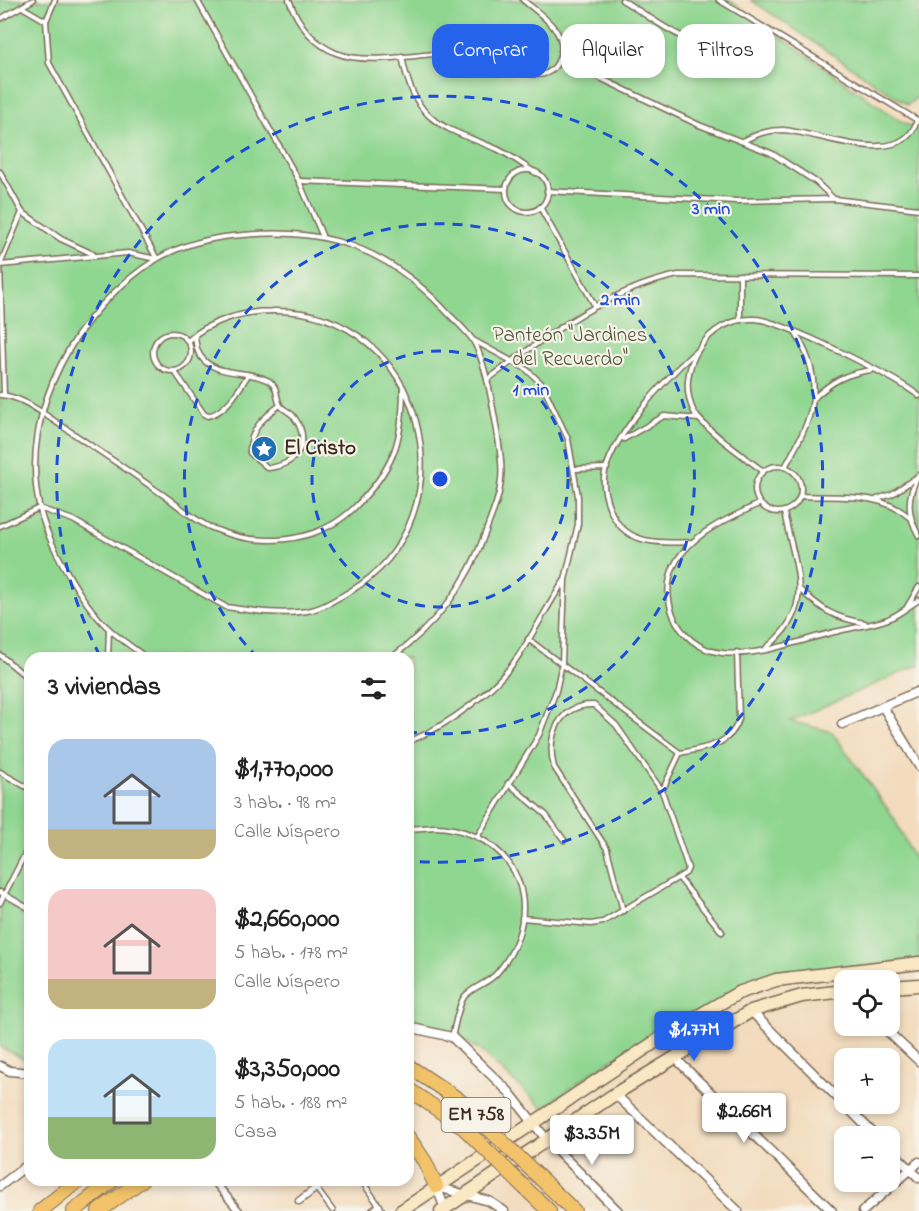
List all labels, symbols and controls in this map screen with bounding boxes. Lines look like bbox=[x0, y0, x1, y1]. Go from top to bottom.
chip: Comprar bbox=[432, 24, 549, 78]
chip: Alquilar bbox=[561, 24, 665, 78]
chip: Filtros bbox=[677, 24, 775, 78]
text: 3 min bbox=[691, 197, 730, 223]
text: 2 min bbox=[599, 288, 640, 314]
park label: Panteón "Jardines del Recuerdo" bbox=[493, 321, 647, 375]
text: 1 min bbox=[513, 378, 549, 404]
place icon: El Cristo bbox=[249, 434, 279, 464]
place label: El Cristo bbox=[284, 434, 356, 464]
centre of rings bbox=[430, 469, 450, 489]
text: 3 viviendas bbox=[48, 669, 161, 707]
icon: filters bbox=[357, 672, 390, 705]
text: $1,770,000 bbox=[234, 751, 333, 789]
icon: home bbox=[96, 763, 168, 835]
text: 3 hab. · 98 m² bbox=[234, 789, 336, 818]
text: Calle Níspero bbox=[234, 818, 340, 847]
text: $2,660,000 bbox=[234, 901, 339, 939]
icon: home bbox=[96, 913, 168, 985]
text: 5 hab. · 178 m² bbox=[234, 939, 348, 968]
text: Calle Níspero bbox=[234, 968, 340, 997]
map controls bbox=[834, 970, 900, 1192]
button: locate bbox=[834, 970, 900, 1036]
pin: $1.77M bbox=[645, 1011, 743, 1062]
text: $1.77M bbox=[668, 1016, 720, 1045]
button: + bbox=[834, 1048, 900, 1114]
text: $3,350,000 bbox=[234, 1051, 340, 1089]
icon: home bbox=[96, 1063, 168, 1135]
text: 5 hab. · 188 m² bbox=[234, 1089, 347, 1118]
pin: $2.66M bbox=[695, 1093, 793, 1144]
road number: EM 758 bbox=[442, 1098, 510, 1132]
text: $2.66M bbox=[716, 1098, 772, 1127]
pin: $3.35M bbox=[543, 1115, 641, 1166]
text: Casa bbox=[234, 1118, 277, 1147]
text: $3.35M bbox=[564, 1120, 620, 1149]
button: − bbox=[834, 1126, 900, 1192]

